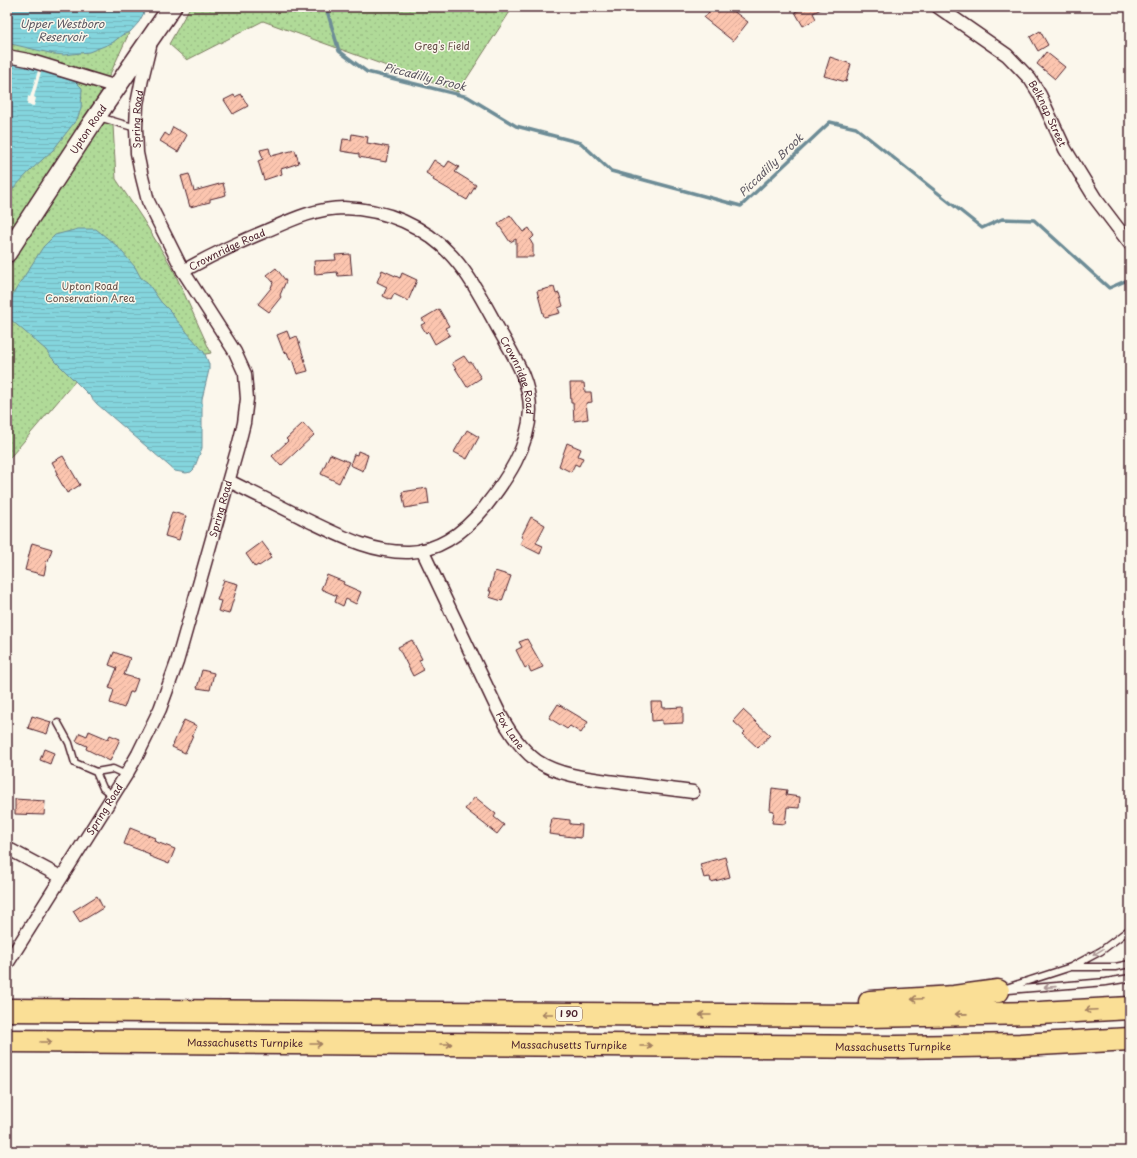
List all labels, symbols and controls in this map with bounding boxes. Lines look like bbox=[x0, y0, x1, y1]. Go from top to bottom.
water label: Upper Westboro Reservoir bbox=[20, 15, 105, 45]
park label: Greg's Field bbox=[414, 38, 470, 53]
water label: Piccadilly Brook bbox=[382, 58, 469, 95]
street label: Belknap Street bbox=[1025, 77, 1071, 149]
street label: Spring Road bbox=[128, 88, 147, 149]
street label: Upton Road bbox=[66, 101, 110, 157]
water label: Piccadilly Brook bbox=[734, 129, 807, 200]
street label: Crownridge Road bbox=[186, 224, 267, 274]
park label: Upton Road Conservation Area bbox=[45, 278, 135, 305]
street label: Crownridge Road bbox=[497, 333, 538, 415]
street label: Spring Road bbox=[205, 478, 235, 539]
street label: Fox Lane bbox=[493, 709, 529, 753]
street label: Spring Road bbox=[82, 780, 126, 838]
one-way arrow bbox=[1092, 948, 1104, 956]
one-way arrow bbox=[1044, 983, 1057, 990]
one-way arrow bbox=[911, 996, 924, 1003]
one-way arrow bbox=[1085, 1006, 1098, 1014]
road number: I 90 bbox=[556, 1007, 582, 1021]
one-way arrow bbox=[541, 1010, 554, 1018]
one-way arrow bbox=[955, 1010, 968, 1018]
one-way arrow bbox=[699, 1011, 712, 1019]
street label: Massachusetts Turnpike bbox=[187, 1034, 303, 1050]
street label: Massachusetts Turnpike bbox=[511, 1036, 627, 1052]
one-way arrow bbox=[39, 1038, 52, 1046]
street label: Massachusetts Turnpike bbox=[835, 1038, 951, 1054]
one-way arrow bbox=[309, 1040, 322, 1048]
one-way arrow bbox=[439, 1040, 452, 1048]
one-way arrow bbox=[639, 1042, 652, 1049]

